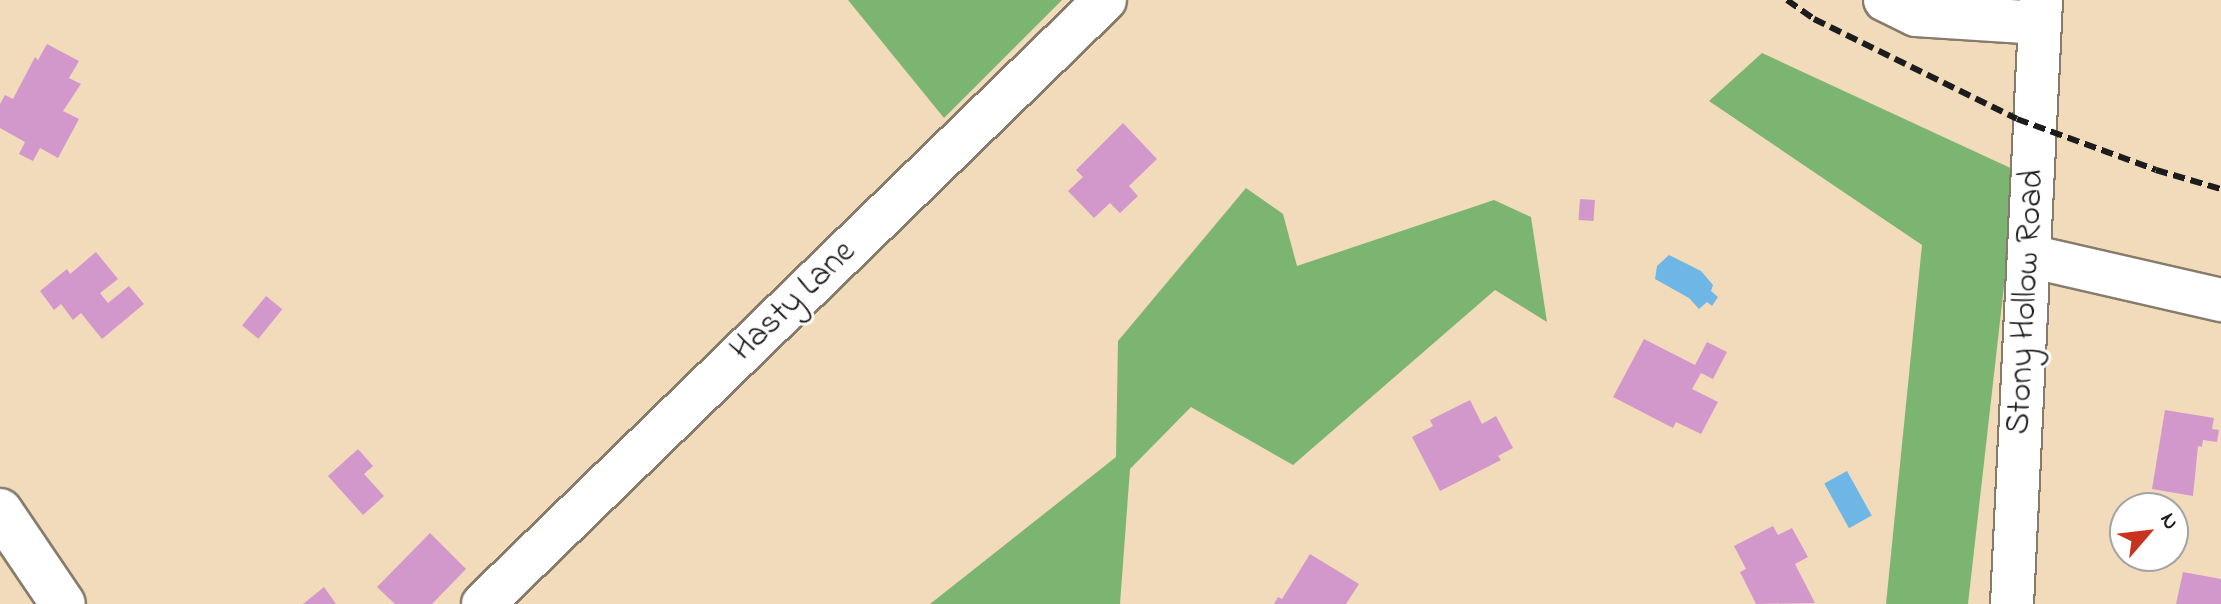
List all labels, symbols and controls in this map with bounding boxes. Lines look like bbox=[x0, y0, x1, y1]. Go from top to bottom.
street label: Stony Hollow Road bbox=[2000, 168, 2054, 436]
street label: Hasty Lane bbox=[723, 233, 865, 371]
north arrow bbox=[2109, 492, 2189, 572]
text: N bbox=[2151, 508, 2186, 536]

